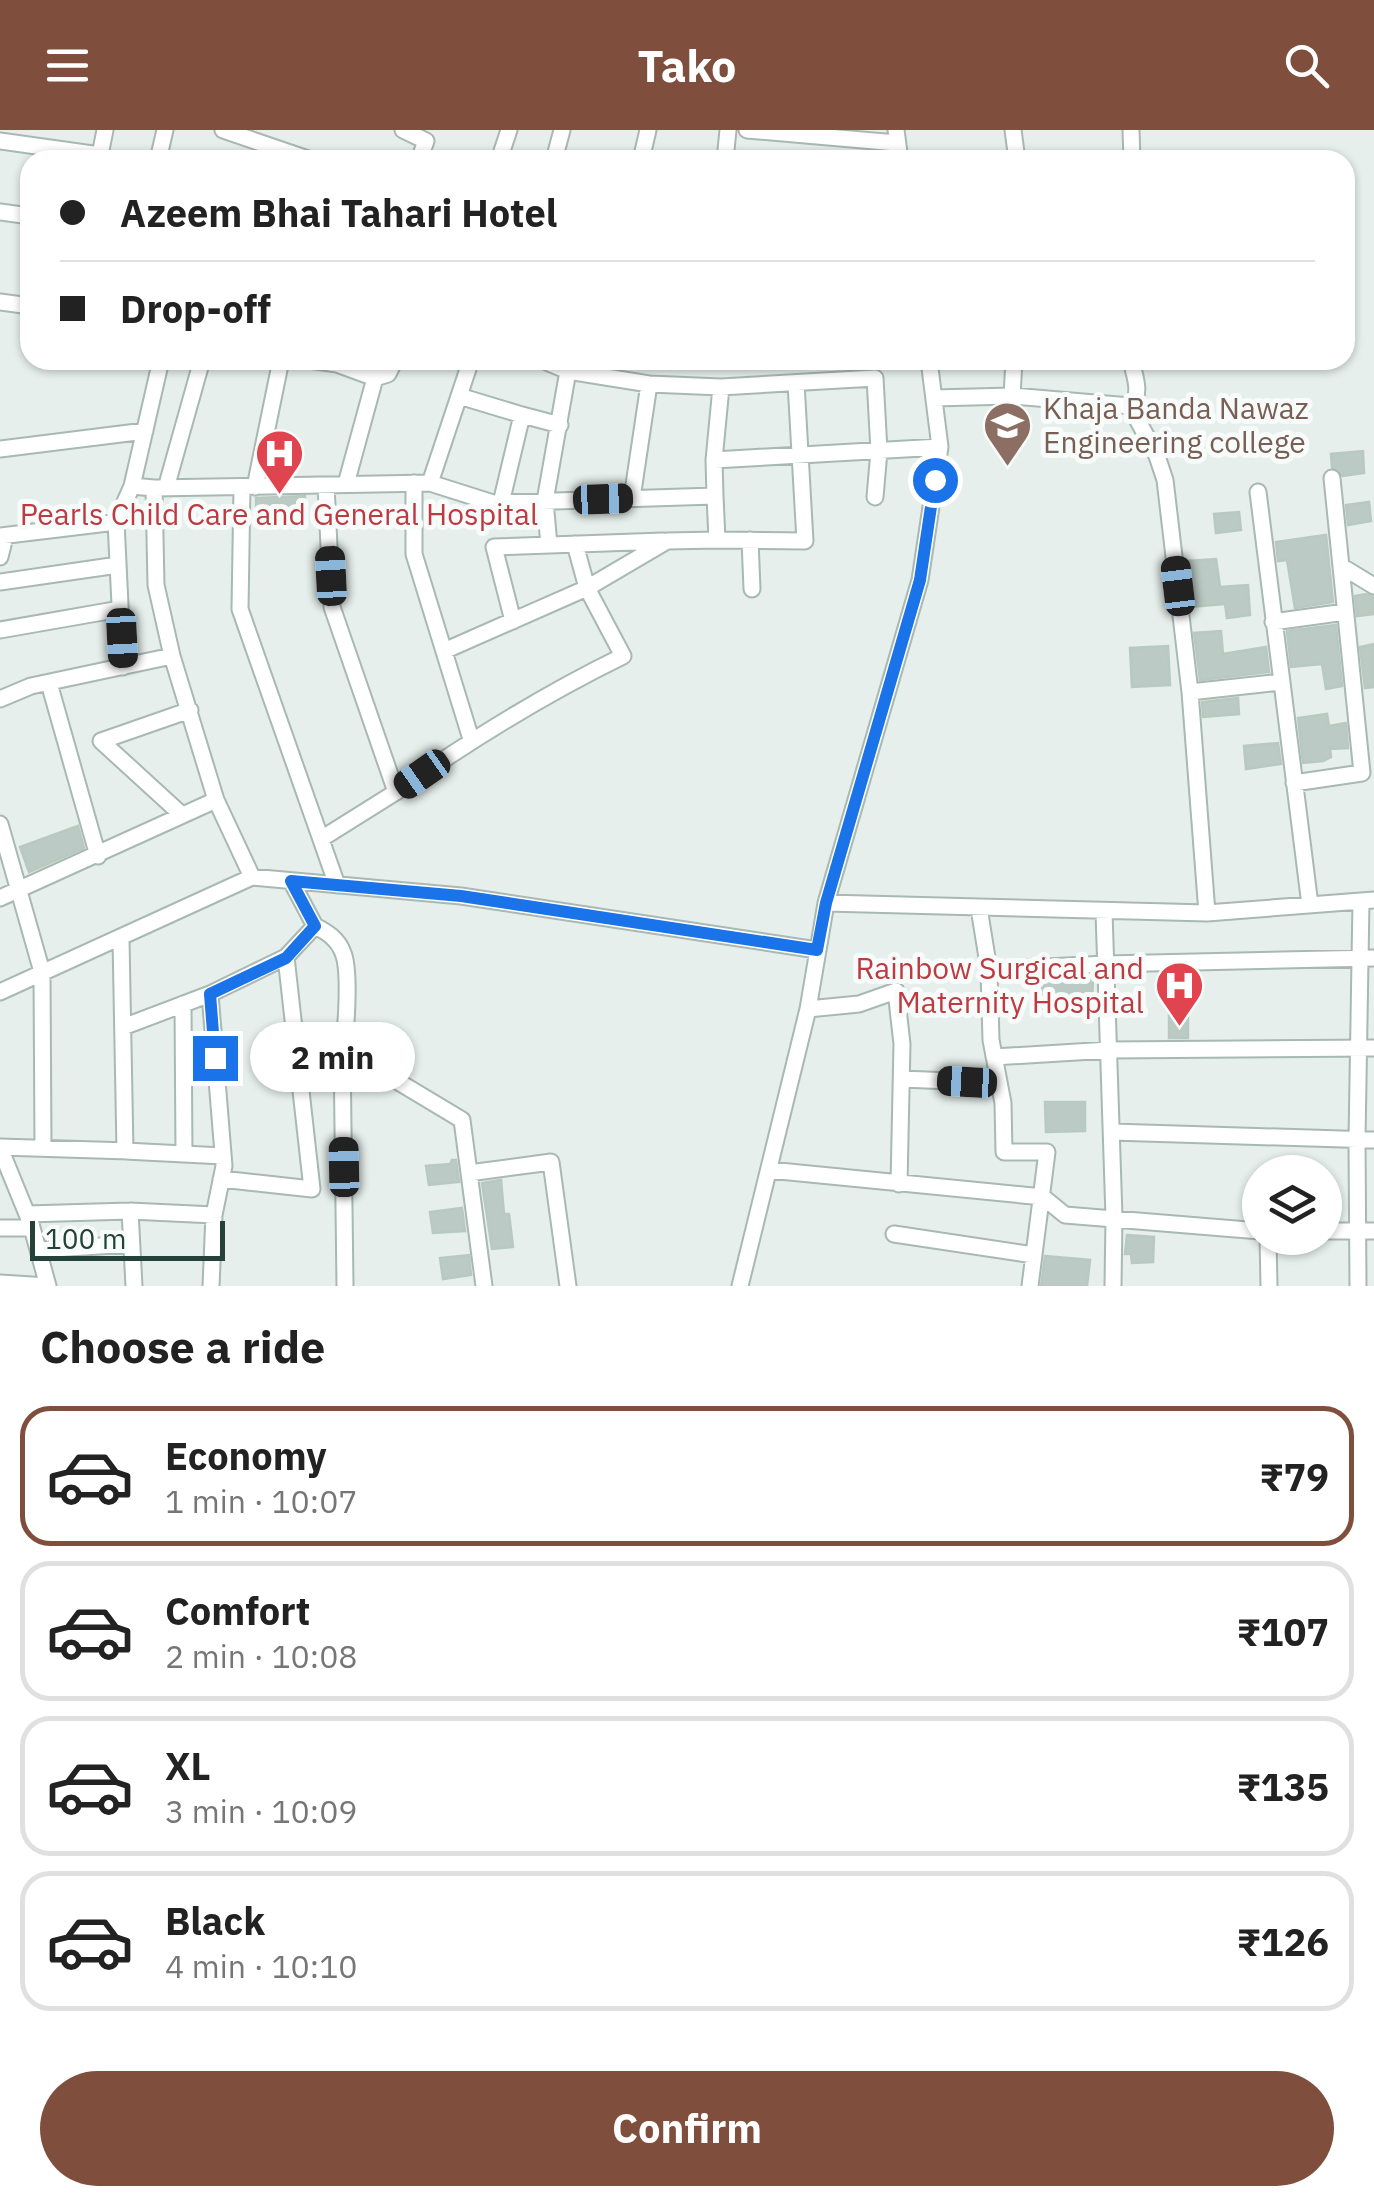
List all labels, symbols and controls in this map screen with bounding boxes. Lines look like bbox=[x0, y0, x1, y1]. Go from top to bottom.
text: Tako bbox=[638, 36, 736, 94]
icon: menu bbox=[40, 38, 95, 93]
icon: search bbox=[1279, 38, 1334, 93]
text: Azeem Bhai Tahari Hotel bbox=[120, 188, 557, 237]
text: Drop-off bbox=[120, 284, 271, 333]
place label: Khaja Banda Nawaz Engineering college bbox=[1043, 388, 1309, 461]
school or university icon: Khaja Banda Nawaz Engineering college bbox=[982, 400, 1034, 468]
hospital icon: Pearls Child Care and General Hospital bbox=[253, 428, 305, 496]
route start bbox=[913, 458, 958, 503]
car bbox=[572, 483, 634, 515]
place label: Pearls Child Care and General Hospital bbox=[20, 494, 538, 533]
car bbox=[314, 545, 348, 607]
car bbox=[1159, 554, 1197, 618]
car bbox=[105, 607, 139, 669]
car bbox=[389, 745, 455, 803]
place label: Rainbow Surgical and Maternity Hospital bbox=[855, 948, 1144, 1021]
hospital icon: Rainbow Surgical and Maternity Hospital bbox=[1153, 960, 1205, 1028]
callout: 2 min bbox=[250, 1023, 415, 1093]
route end bbox=[193, 1036, 238, 1081]
text: 2 min bbox=[291, 1036, 374, 1078]
car bbox=[936, 1065, 998, 1099]
car bbox=[328, 1137, 360, 1197]
map controls bbox=[1242, 1155, 1342, 1255]
button: layers bbox=[1242, 1155, 1342, 1255]
scale bar bbox=[30, 1216, 225, 1260]
text: 100 m bbox=[45, 1220, 126, 1257]
text: Choose a ride bbox=[40, 1317, 325, 1375]
icon: car bbox=[45, 1431, 135, 1521]
text: Economy bbox=[165, 1431, 327, 1480]
text: ₹79 bbox=[1259, 1452, 1329, 1501]
text: 1 min · 10:07 bbox=[165, 1480, 358, 1522]
icon: car bbox=[45, 1586, 135, 1676]
text: Comfort bbox=[165, 1586, 310, 1635]
text: ₹107 bbox=[1237, 1607, 1329, 1656]
text: 2 min · 10:08 bbox=[165, 1635, 358, 1677]
icon: car bbox=[45, 1741, 135, 1831]
text: XL bbox=[165, 1741, 211, 1790]
text: ₹135 bbox=[1237, 1762, 1329, 1811]
text: 3 min · 10:09 bbox=[165, 1790, 358, 1832]
icon: car bbox=[45, 1896, 135, 1986]
text: Black bbox=[165, 1896, 265, 1945]
text: ₹126 bbox=[1237, 1917, 1329, 1966]
text: 4 min · 10:10 bbox=[165, 1945, 358, 1987]
button: Confirm bbox=[40, 2071, 1334, 2186]

